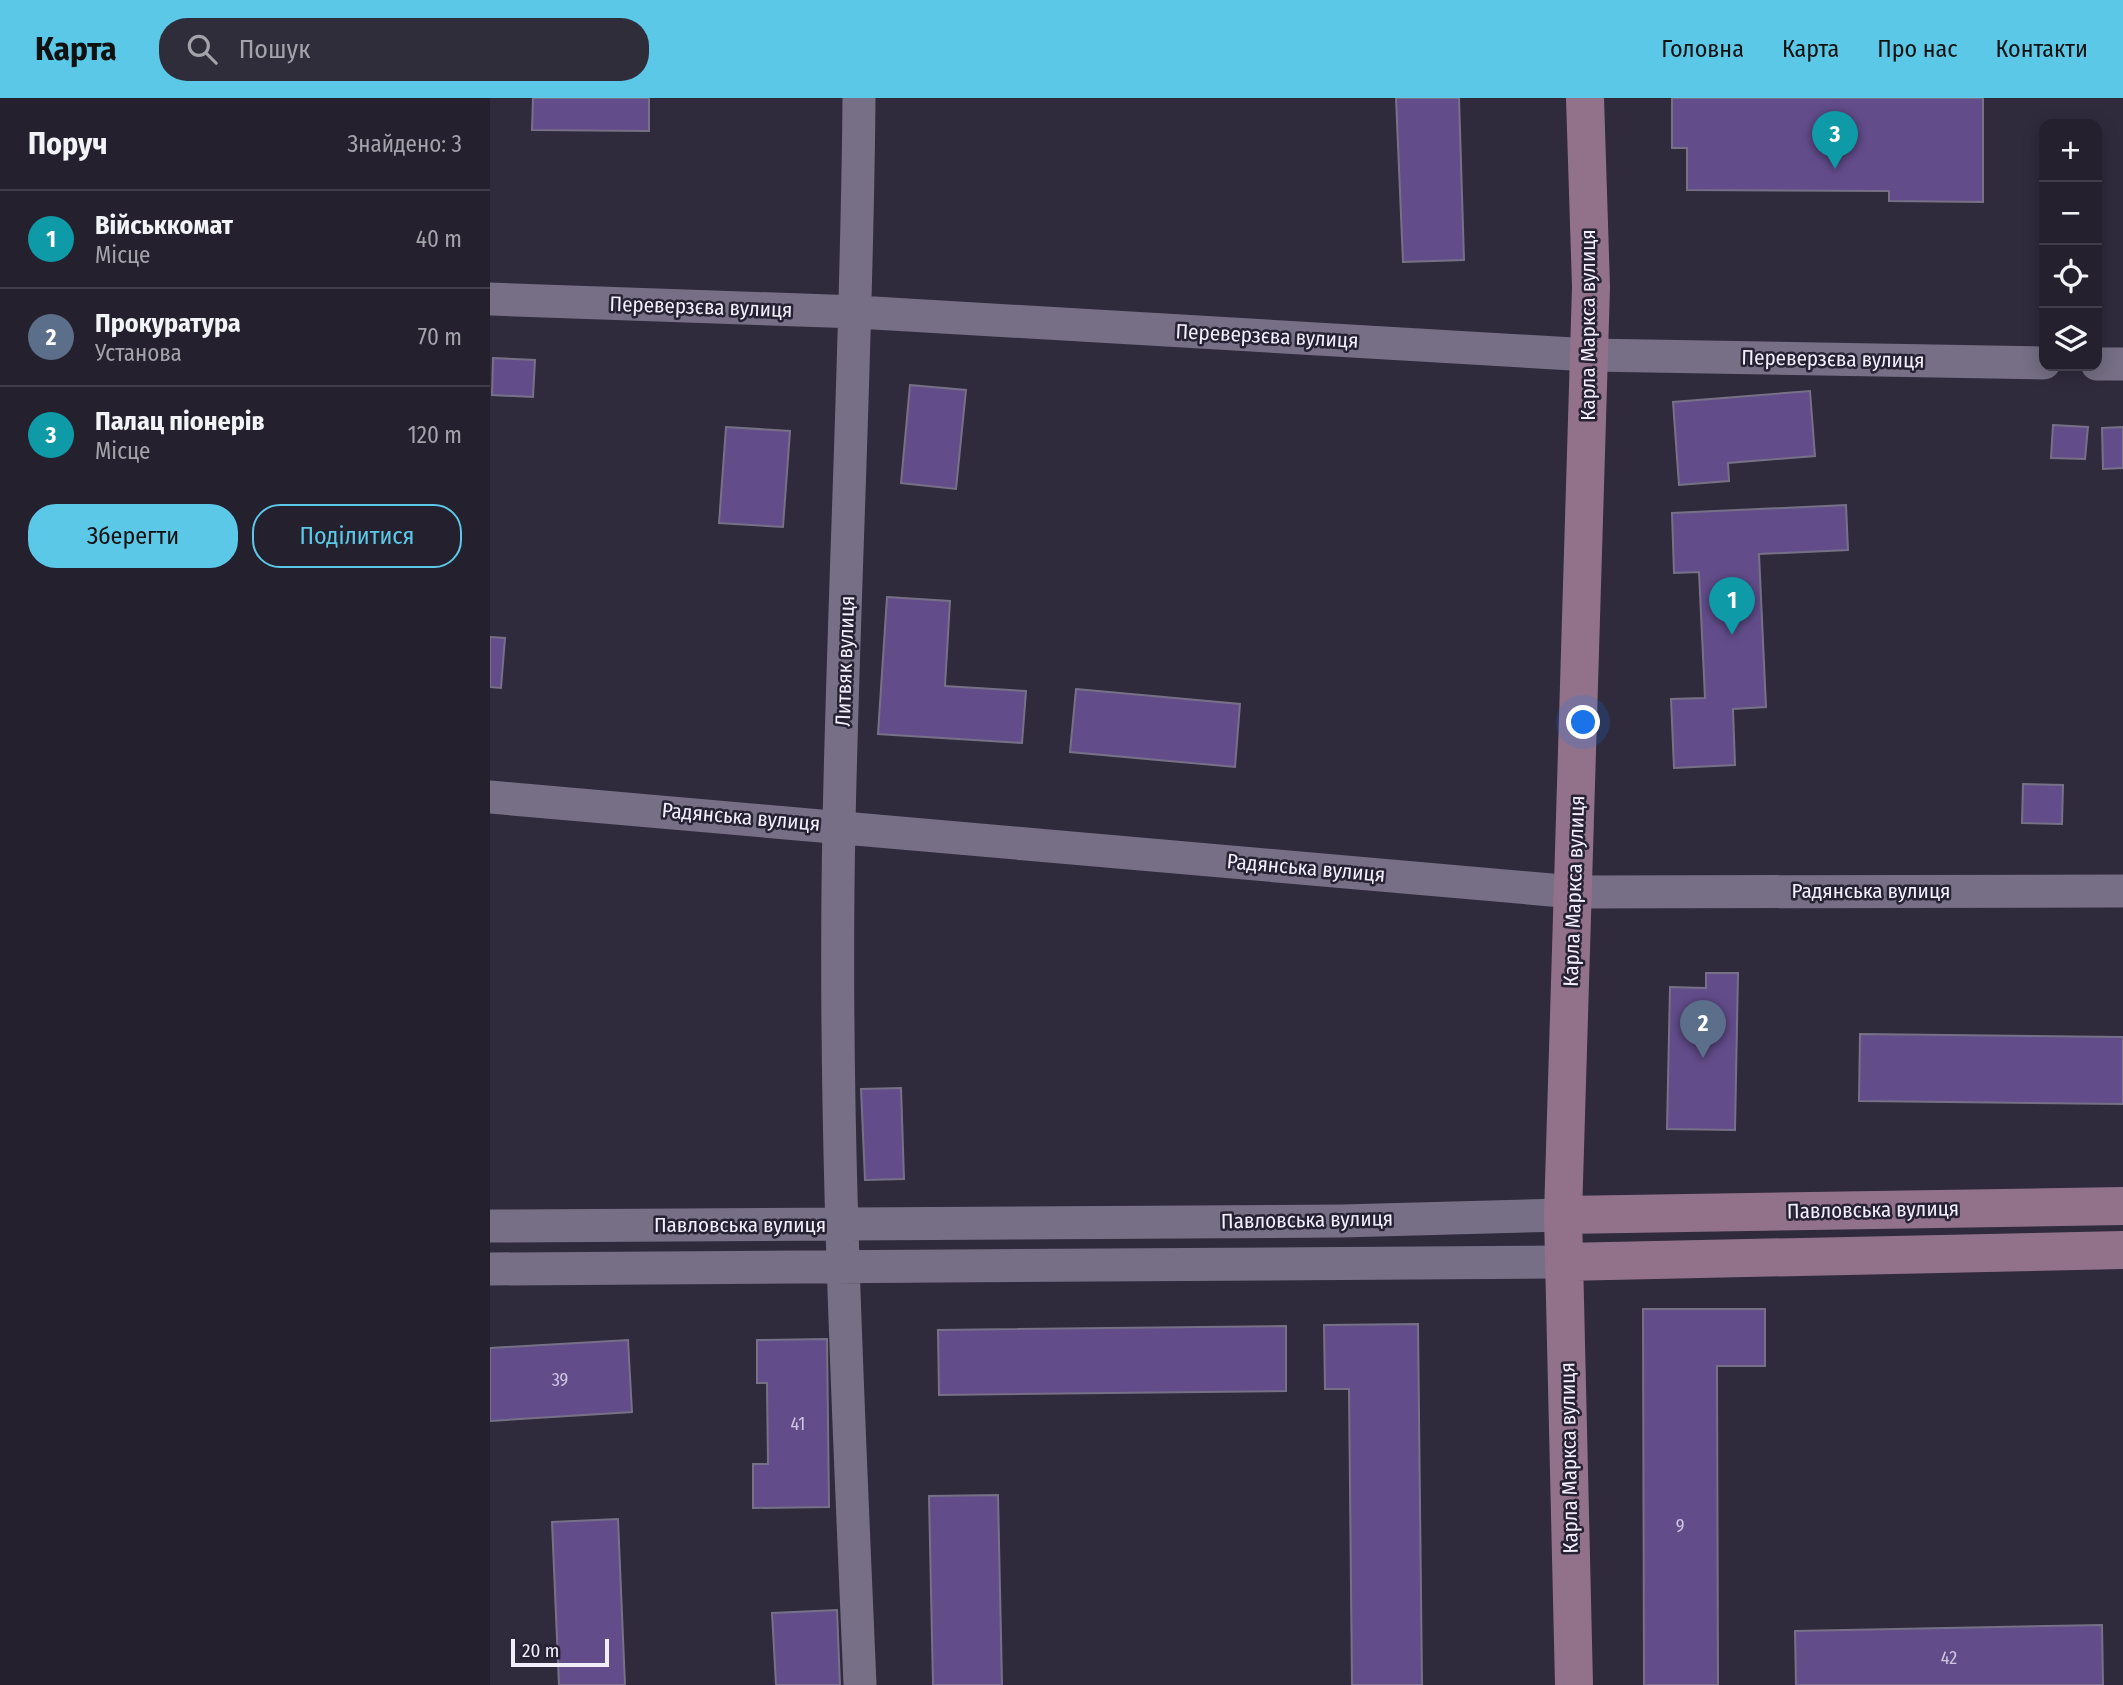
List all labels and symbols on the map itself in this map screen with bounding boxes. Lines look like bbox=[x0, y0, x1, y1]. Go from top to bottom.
pin: 3 bbox=[1812, 111, 1858, 169]
street label: Карла Маркса вулиця bbox=[1575, 229, 1601, 421]
street label: Переверзєва вулиця bbox=[609, 291, 793, 323]
street label: Переверзєва вулиця bbox=[1175, 318, 1359, 354]
street label: Переверзєва вулиця bbox=[1741, 344, 1925, 374]
pin: 1 bbox=[1709, 577, 1755, 635]
street label: Литвяк вулиця bbox=[830, 595, 860, 727]
your location bbox=[1566, 705, 1600, 739]
street label: Карла Маркса вулиця bbox=[1558, 795, 1590, 987]
street label: Радянська вулиця bbox=[661, 797, 821, 837]
street label: Радянська вулиця bbox=[1226, 848, 1386, 888]
street label: Радянська вулиця bbox=[1792, 878, 1950, 904]
pin: 2 bbox=[1680, 1000, 1726, 1058]
street label: Павловська вулиця bbox=[1787, 1195, 1959, 1225]
street label: Павловська вулиця bbox=[1221, 1205, 1393, 1235]
street label: Павловська вулиця bbox=[654, 1212, 826, 1238]
street label: Карла Маркса вулиця bbox=[1554, 1362, 1584, 1554]
house number: 39 bbox=[552, 1369, 568, 1391]
house number: 41 bbox=[791, 1413, 805, 1435]
house number: 9 bbox=[1676, 1515, 1684, 1537]
scale bar bbox=[511, 1636, 609, 1668]
house number: 42 bbox=[1941, 1647, 1957, 1669]

